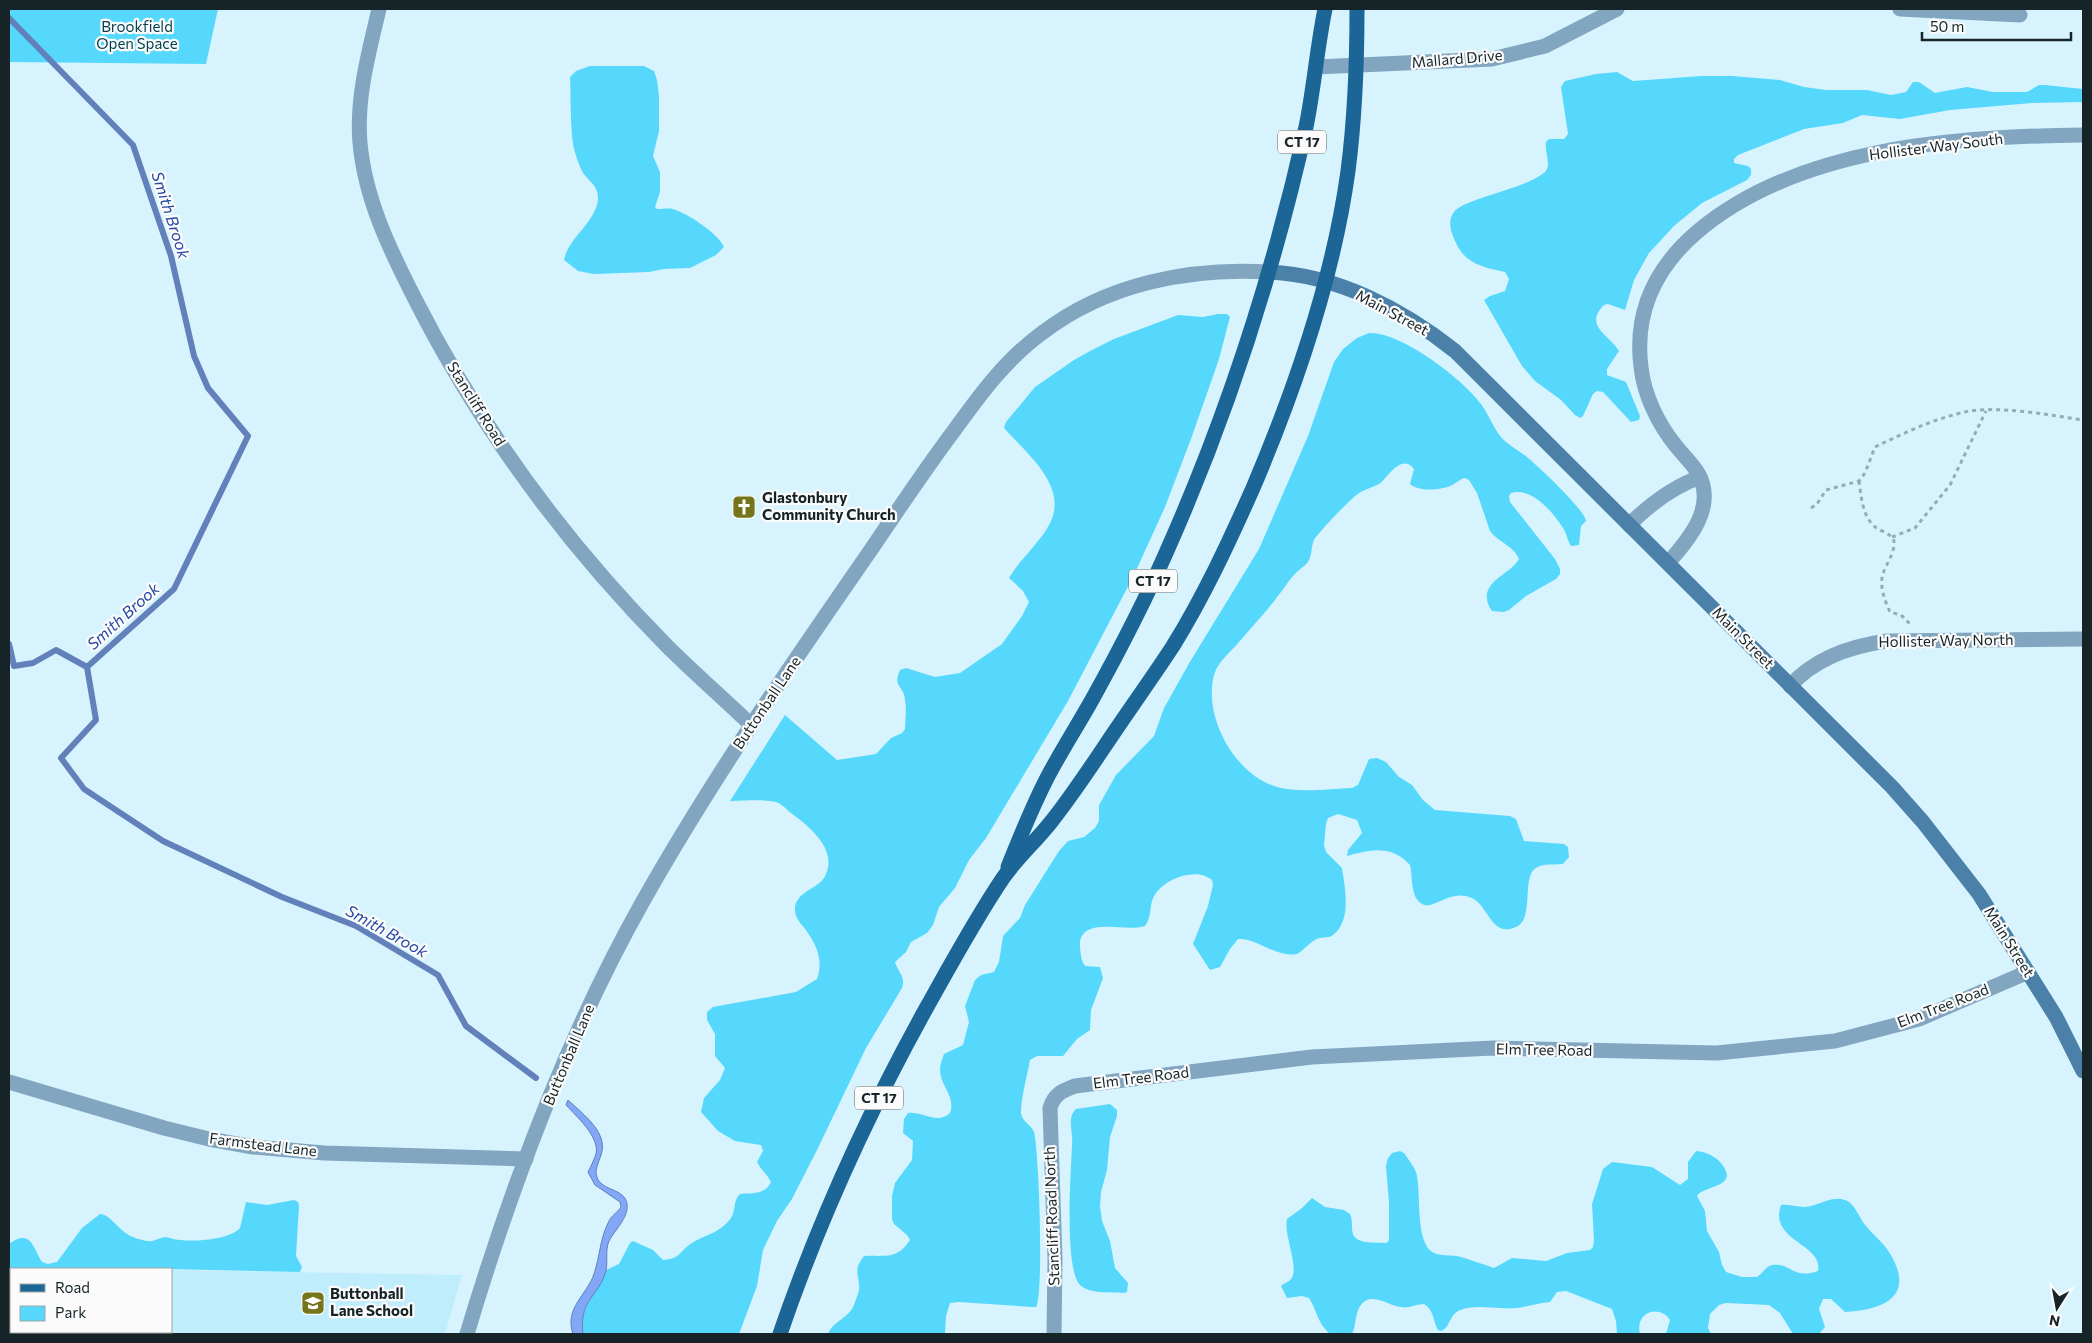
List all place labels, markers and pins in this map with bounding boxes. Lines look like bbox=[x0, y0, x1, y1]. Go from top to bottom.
place label: Glastonbury Community Church bbox=[762, 488, 896, 523]
church icon: Glastonbury Community Church bbox=[731, 494, 757, 520]
place label: Buttonball Lane School bbox=[330, 1284, 413, 1319]
school or university icon: Buttonball Lane School bbox=[300, 1290, 326, 1316]

